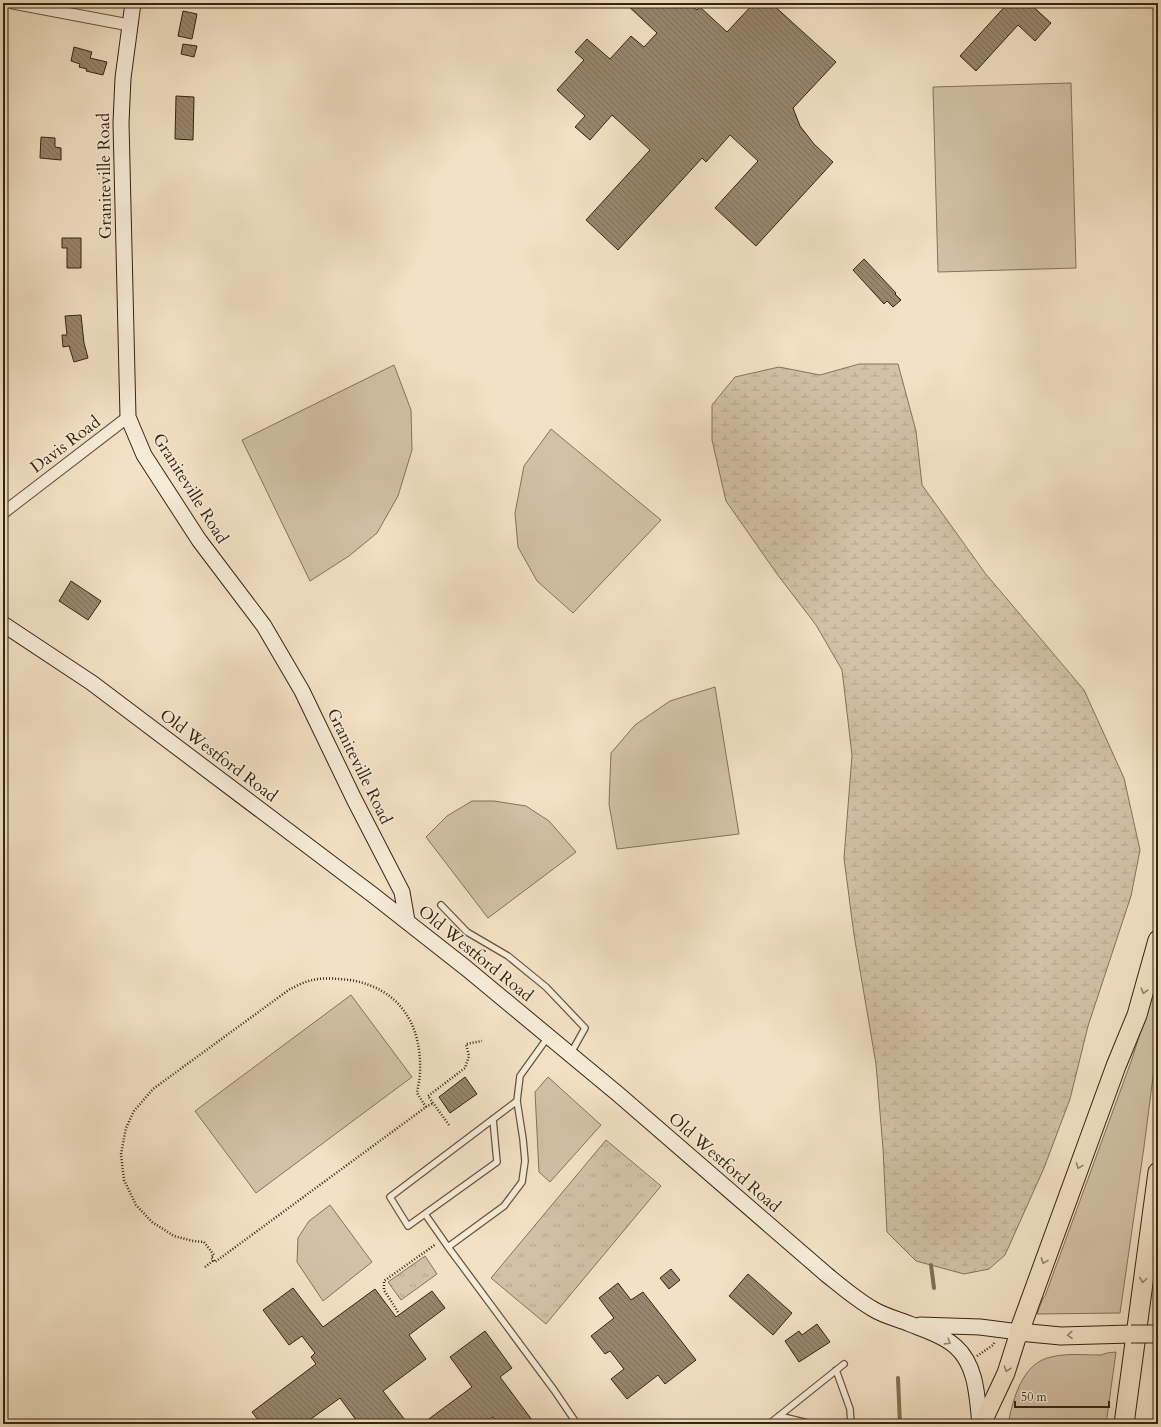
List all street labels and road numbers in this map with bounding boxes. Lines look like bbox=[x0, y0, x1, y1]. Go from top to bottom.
street label: Graniteville Road bbox=[92, 113, 117, 239]
street label: Davis Road bbox=[26, 410, 105, 478]
street label: Graniteville Road bbox=[147, 429, 234, 548]
street label: Old Westford Road bbox=[155, 704, 282, 807]
street label: Graniteville Road bbox=[322, 704, 398, 828]
street label: Old Westford Road bbox=[413, 900, 538, 1007]
street label: Old Westford Road bbox=[664, 1107, 786, 1218]

